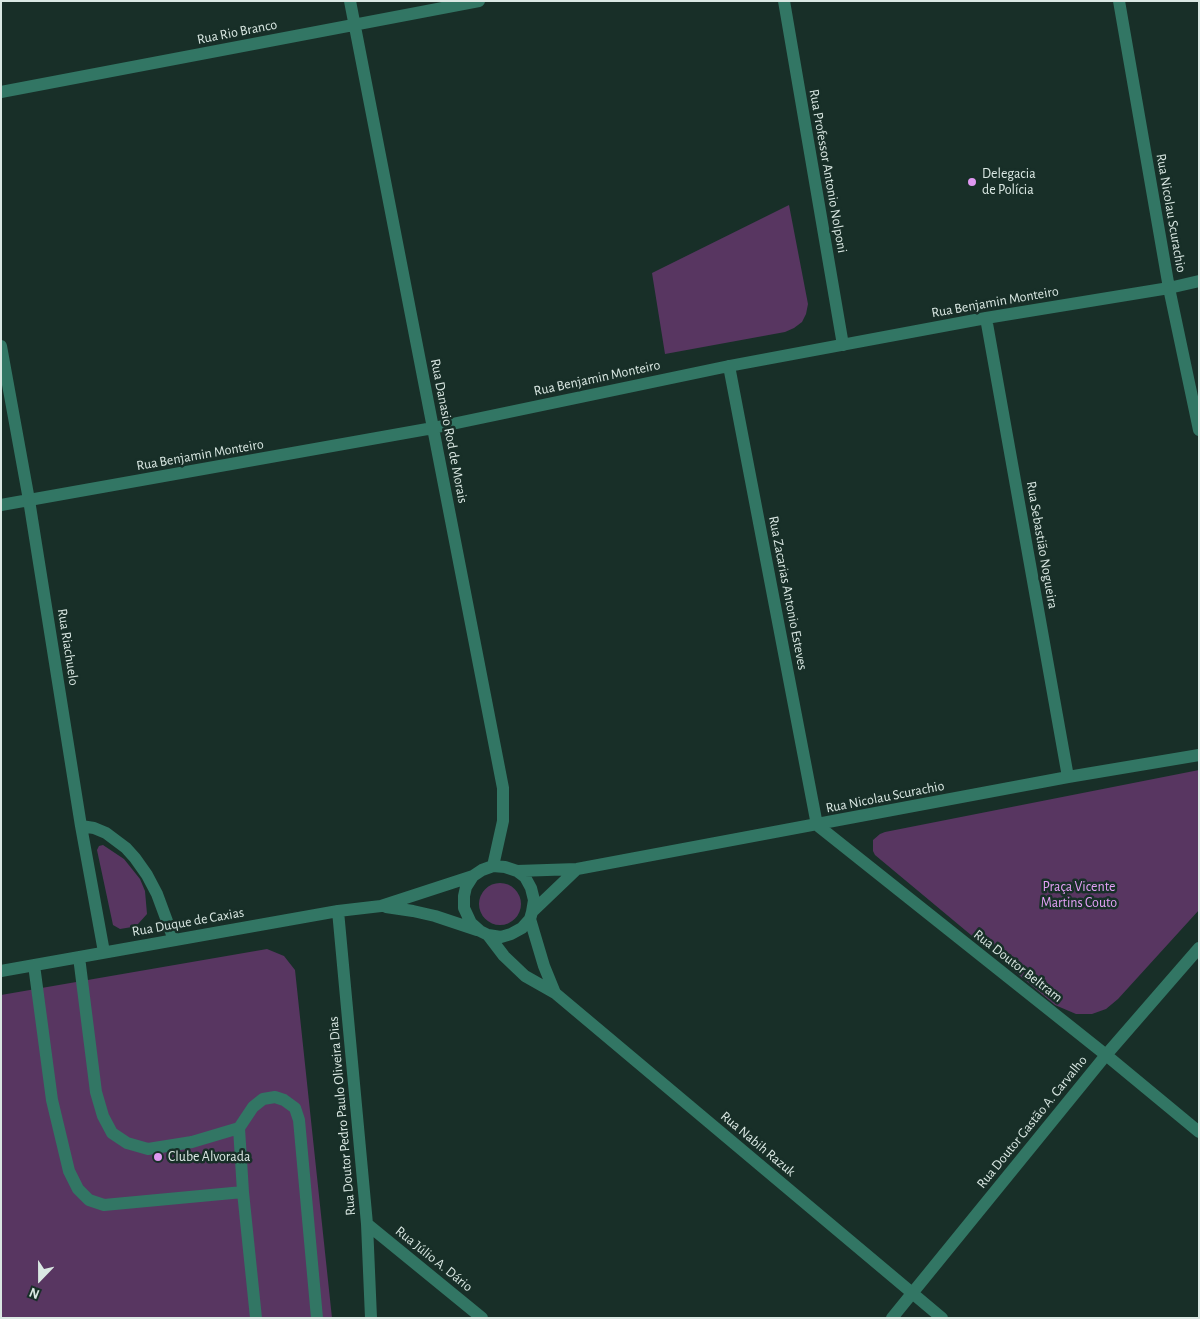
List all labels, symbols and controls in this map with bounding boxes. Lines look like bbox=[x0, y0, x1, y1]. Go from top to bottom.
street label: Rua Rio Branco bbox=[195, 16, 279, 48]
street label: Rua Professor Antonio Nolponi bbox=[805, 88, 851, 254]
street label: Rua Nicolau Scurachio bbox=[1152, 152, 1190, 274]
place label: Delegacia de Polícia bbox=[982, 166, 1036, 198]
marker: Delegacia de Polícia bbox=[966, 176, 978, 188]
street label: Rua Benjamin Monteiro bbox=[930, 283, 1060, 321]
street label: Rua Benjamin Monteiro bbox=[532, 356, 662, 400]
street label: Rua Danasio Rod de Morais bbox=[427, 357, 471, 505]
street label: Rua Benjamin Monteiro bbox=[135, 436, 265, 474]
street label: Rua Sebastião Nogueira bbox=[1022, 480, 1062, 610]
street label: Rua Zacarias Antonio Esteves bbox=[765, 514, 811, 672]
street label: Rua Riachuelo bbox=[54, 607, 82, 687]
street label: Rua Nicolau Scurachio bbox=[824, 777, 946, 817]
park label: Praça Vicente Martins Couto bbox=[1041, 879, 1117, 912]
street label: Rua Duque de Caxias bbox=[131, 904, 245, 940]
street label: Rua Doutor Beltram bbox=[970, 926, 1066, 1006]
street label: Rua Doutor Pedro Paulo Oliveira Dias bbox=[325, 1016, 359, 1216]
street label: Rua Doutor Gastão A. Carvalho bbox=[973, 1052, 1091, 1192]
street label: Rua Nabih Razuk bbox=[717, 1108, 799, 1180]
place label: Clube Alvorada bbox=[168, 1149, 250, 1165]
marker: Clube Alvorada bbox=[152, 1151, 164, 1163]
street label: Rua Júlio A. Dário bbox=[392, 1223, 476, 1295]
north arrow bbox=[15, 1254, 65, 1304]
text: N bbox=[27, 1285, 42, 1301]

